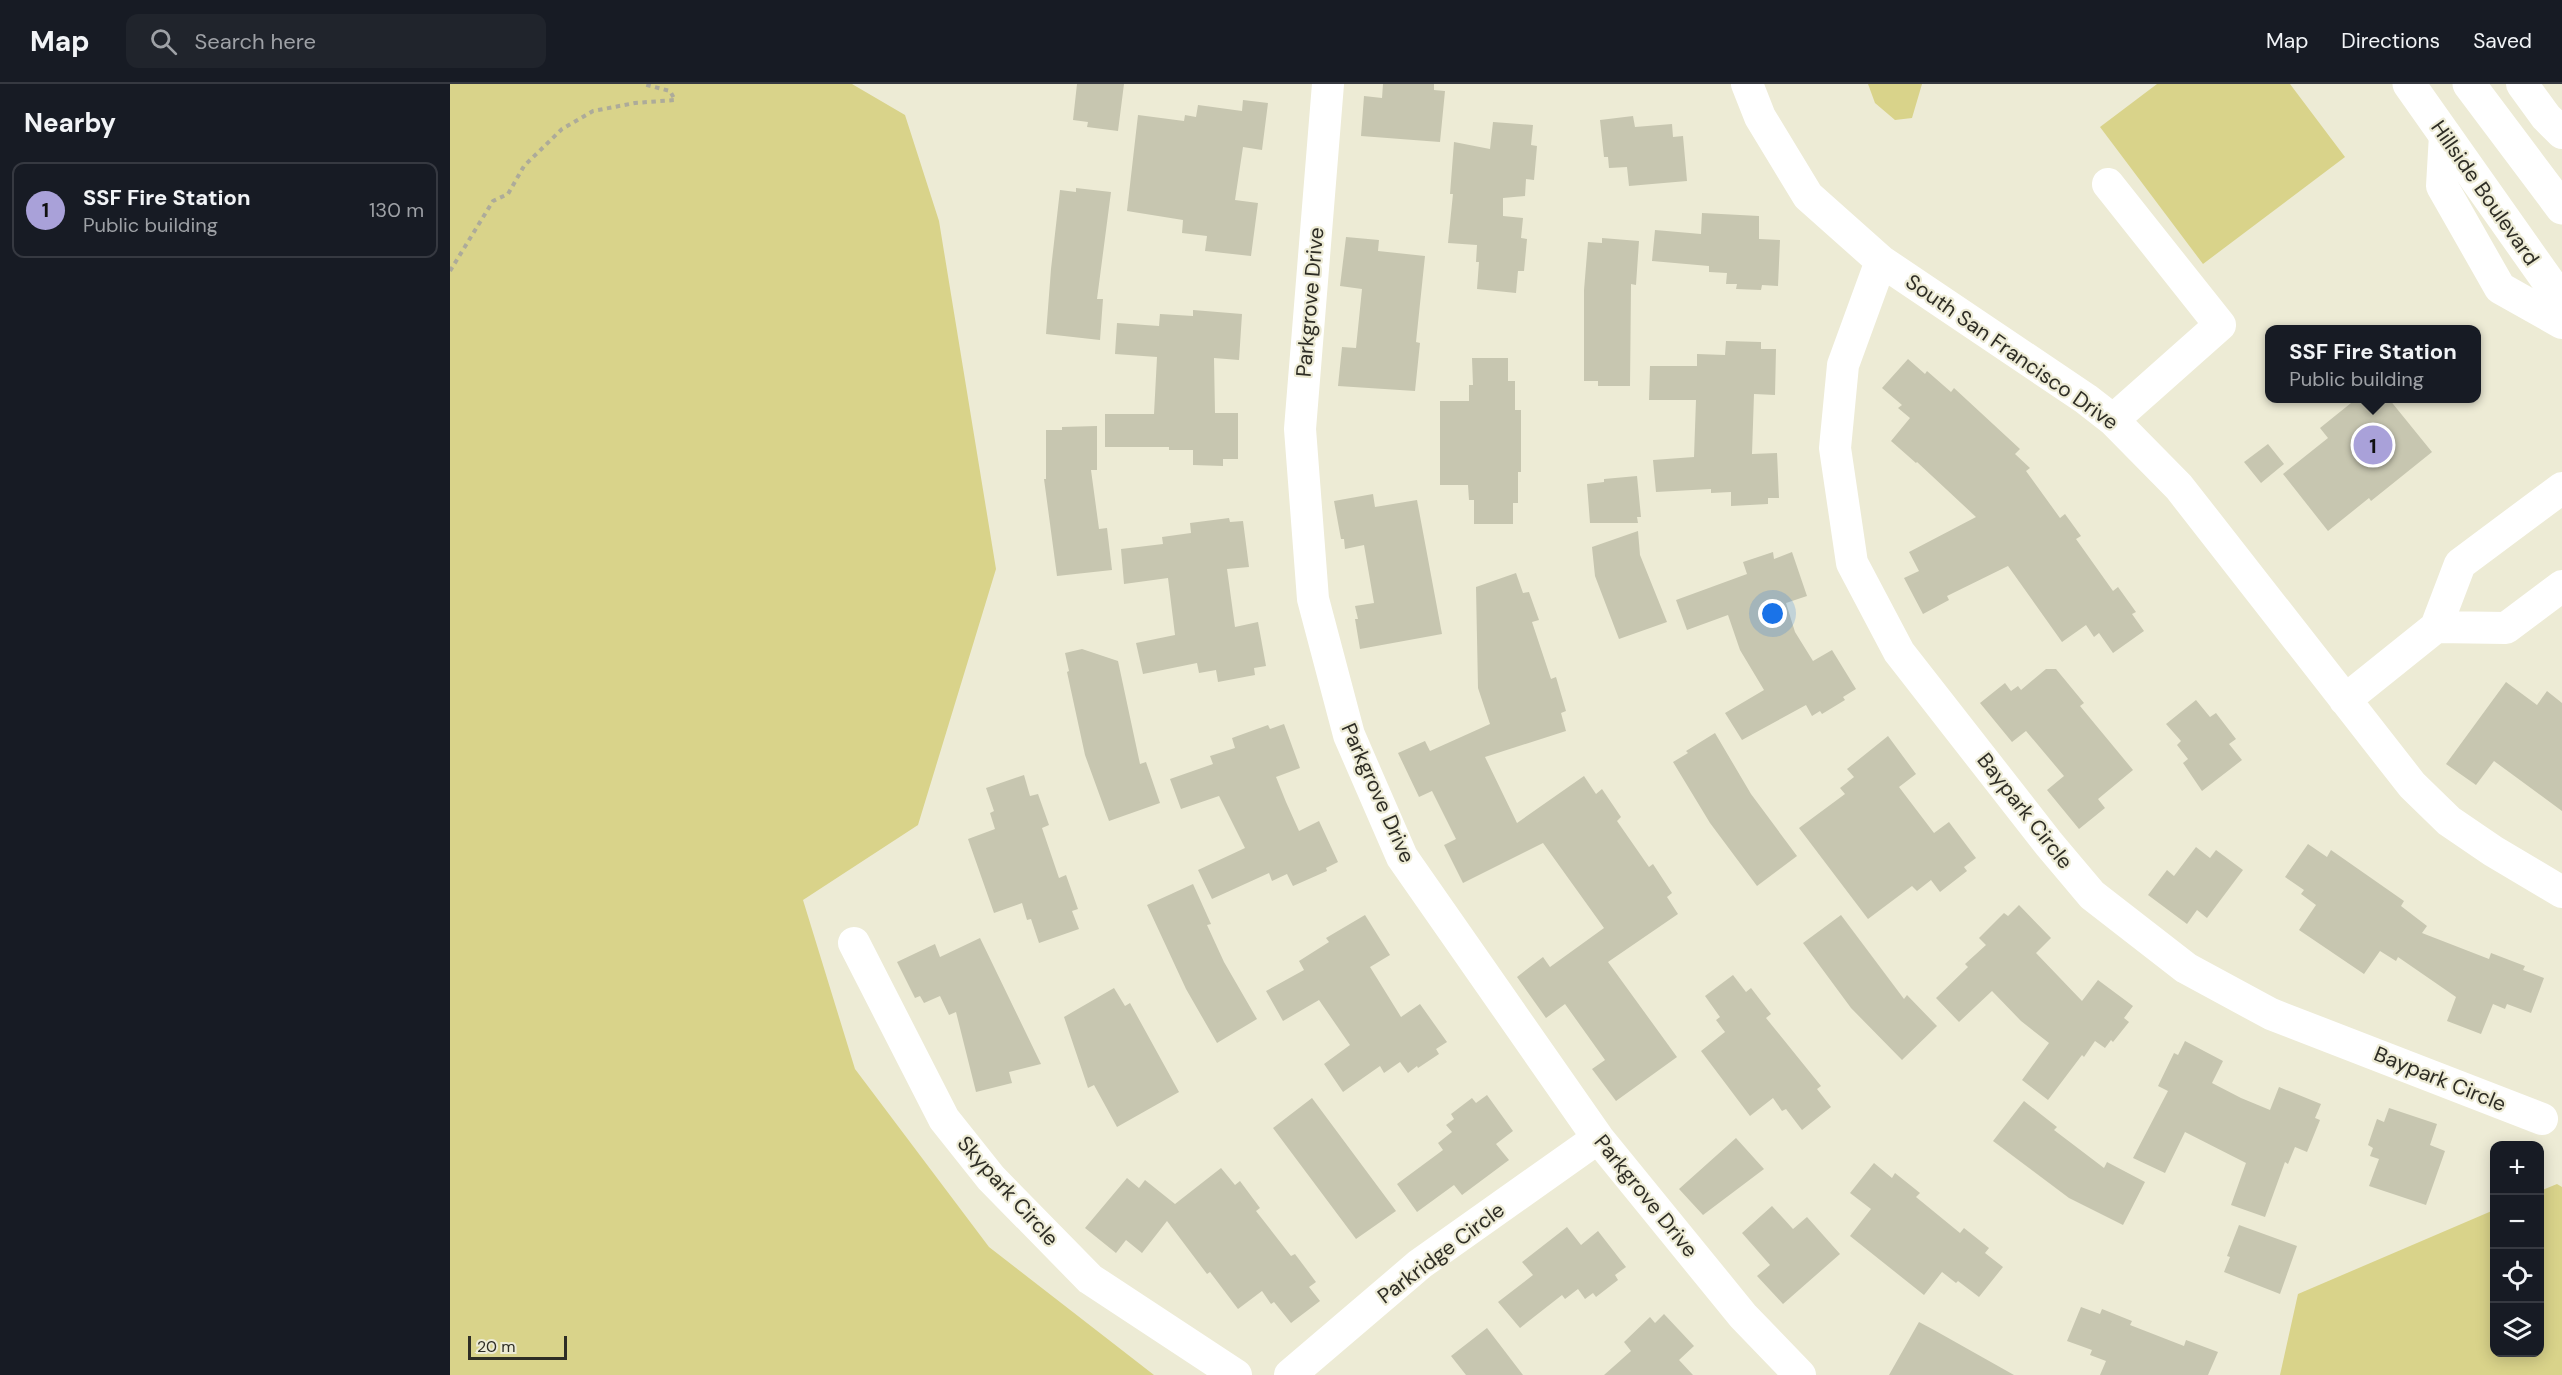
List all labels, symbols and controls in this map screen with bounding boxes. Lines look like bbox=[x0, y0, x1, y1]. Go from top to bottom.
search box bbox=[126, 14, 546, 68]
text: Map bbox=[30, 23, 90, 60]
icon: search bbox=[147, 25, 180, 58]
text: Search here bbox=[195, 27, 316, 56]
text: Map bbox=[2266, 27, 2308, 55]
text: Directions bbox=[2341, 27, 2440, 55]
text: Saved bbox=[2473, 27, 2532, 55]
text: Nearby bbox=[24, 106, 116, 140]
street label: Hillside Boulevard bbox=[2425, 115, 2545, 271]
text: SSF Fire Station bbox=[83, 183, 251, 212]
text: 1 bbox=[42, 197, 49, 223]
text: 130 m bbox=[369, 197, 424, 223]
text: Public building bbox=[83, 212, 218, 238]
street label: Parkgrove Drive bbox=[1290, 226, 1331, 378]
street label: South San Francisco Drive bbox=[1900, 268, 2124, 436]
popup bbox=[2265, 325, 2481, 403]
text: SSF Fire Station bbox=[2289, 337, 2457, 366]
text: Public building bbox=[2289, 366, 2424, 392]
pin: 1 bbox=[2354, 422, 2392, 468]
your location bbox=[1758, 599, 1787, 628]
street label: Parkgrove Drive bbox=[1335, 719, 1421, 867]
street label: Baypark Circle bbox=[1971, 747, 2079, 875]
street label: Baypark Circle bbox=[2370, 1040, 2510, 1118]
street label: Parkgrove Drive bbox=[1588, 1129, 1704, 1263]
street label: Skypark Circle bbox=[951, 1130, 1065, 1252]
map controls bbox=[2490, 1141, 2544, 1357]
button: + bbox=[2490, 1141, 2544, 1195]
button: − bbox=[2490, 1195, 2544, 1249]
street label: Parkridge Circle bbox=[1372, 1196, 1510, 1310]
button: locate bbox=[2490, 1249, 2544, 1303]
button: layers bbox=[2490, 1303, 2544, 1357]
scale bar bbox=[468, 1333, 567, 1360]
text: 20 m bbox=[477, 1336, 516, 1357]

